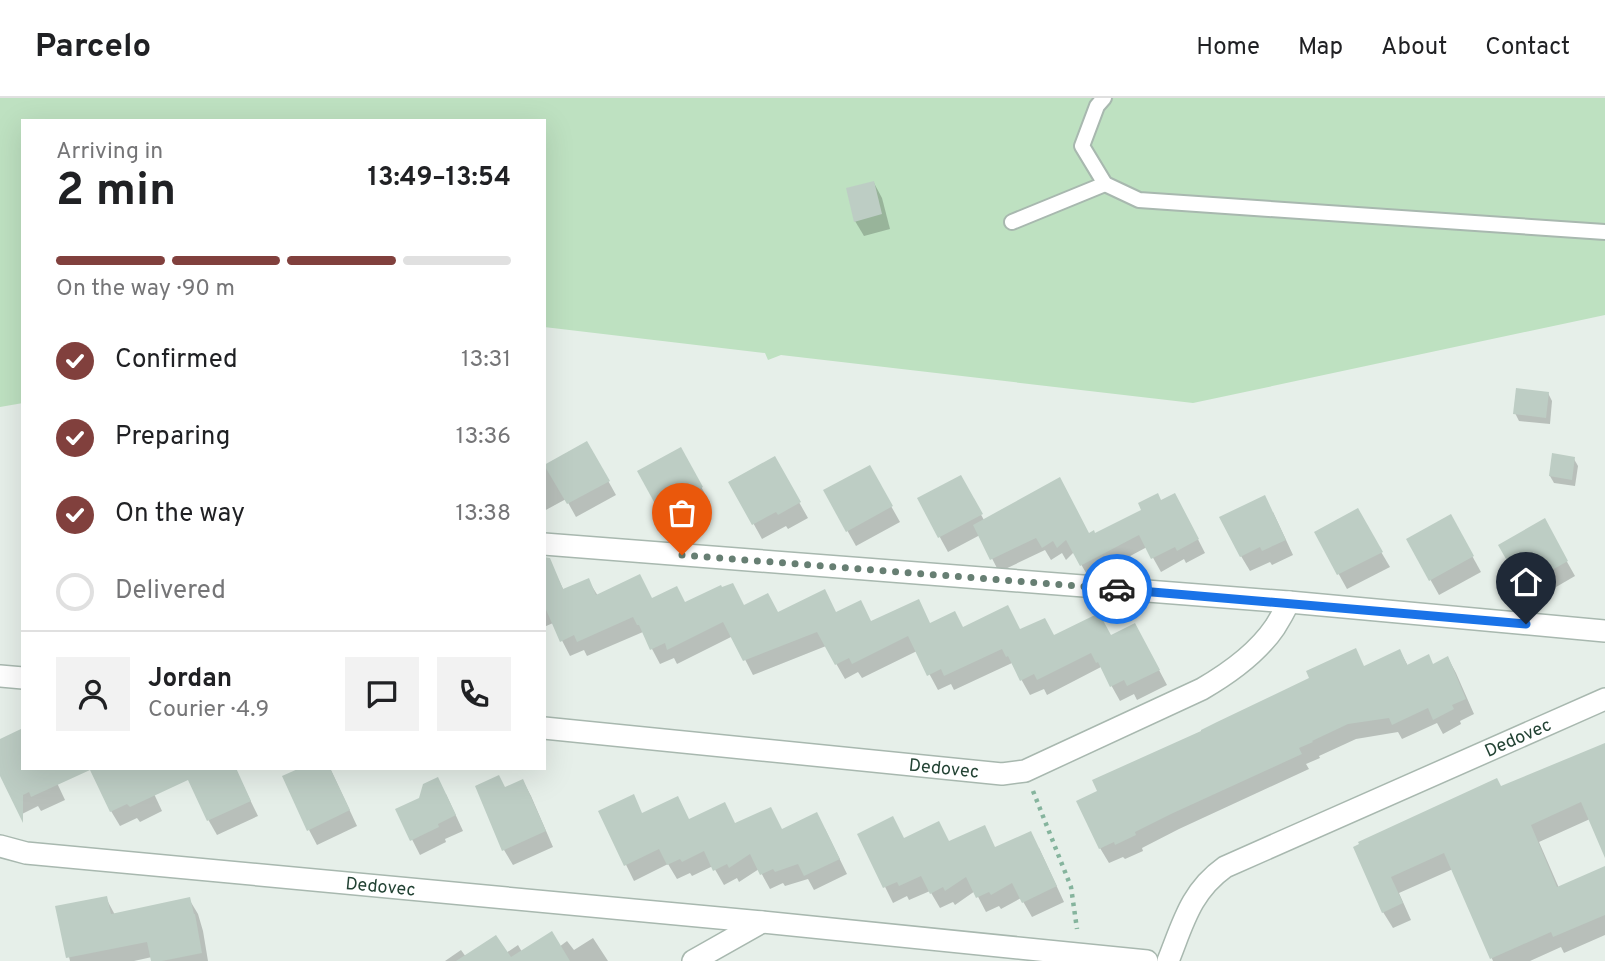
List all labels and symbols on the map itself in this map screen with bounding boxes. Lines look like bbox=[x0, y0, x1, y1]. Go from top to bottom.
pin bbox=[652, 483, 712, 555]
pin bbox=[1496, 552, 1556, 624]
courier bbox=[1082, 554, 1152, 624]
street label: Dedovec bbox=[1482, 714, 1555, 764]
street label: Dedovec bbox=[908, 755, 980, 785]
street label: Dedovec bbox=[344, 873, 416, 902]

